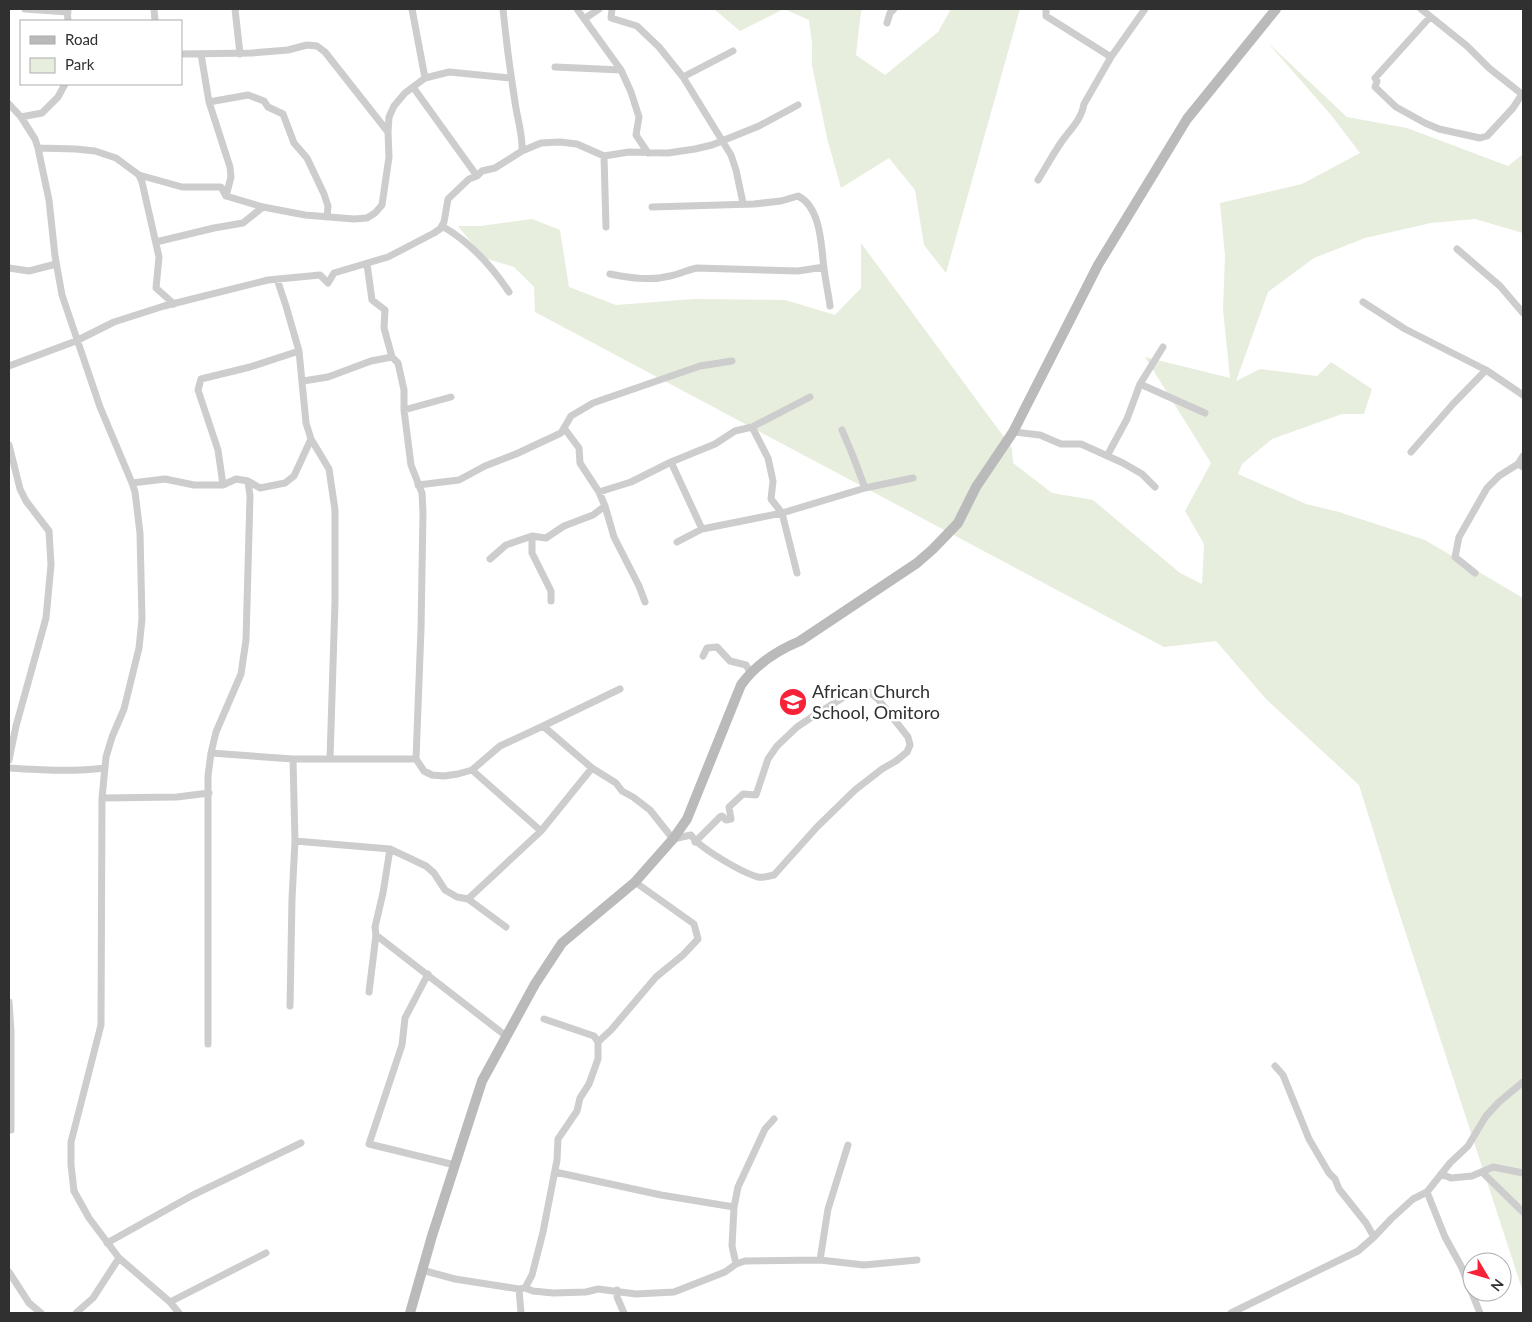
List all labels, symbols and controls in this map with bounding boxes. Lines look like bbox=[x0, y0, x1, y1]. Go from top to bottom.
legend bbox=[20, 20, 182, 85]
text: Road bbox=[65, 30, 98, 48]
text: Park bbox=[65, 55, 95, 73]
place label: African Church School, Omitoro bbox=[812, 680, 940, 723]
school or university icon: African Church School, Omitoro bbox=[778, 687, 808, 717]
north arrow bbox=[1462, 1252, 1512, 1302]
text: N bbox=[1488, 1276, 1508, 1295]

